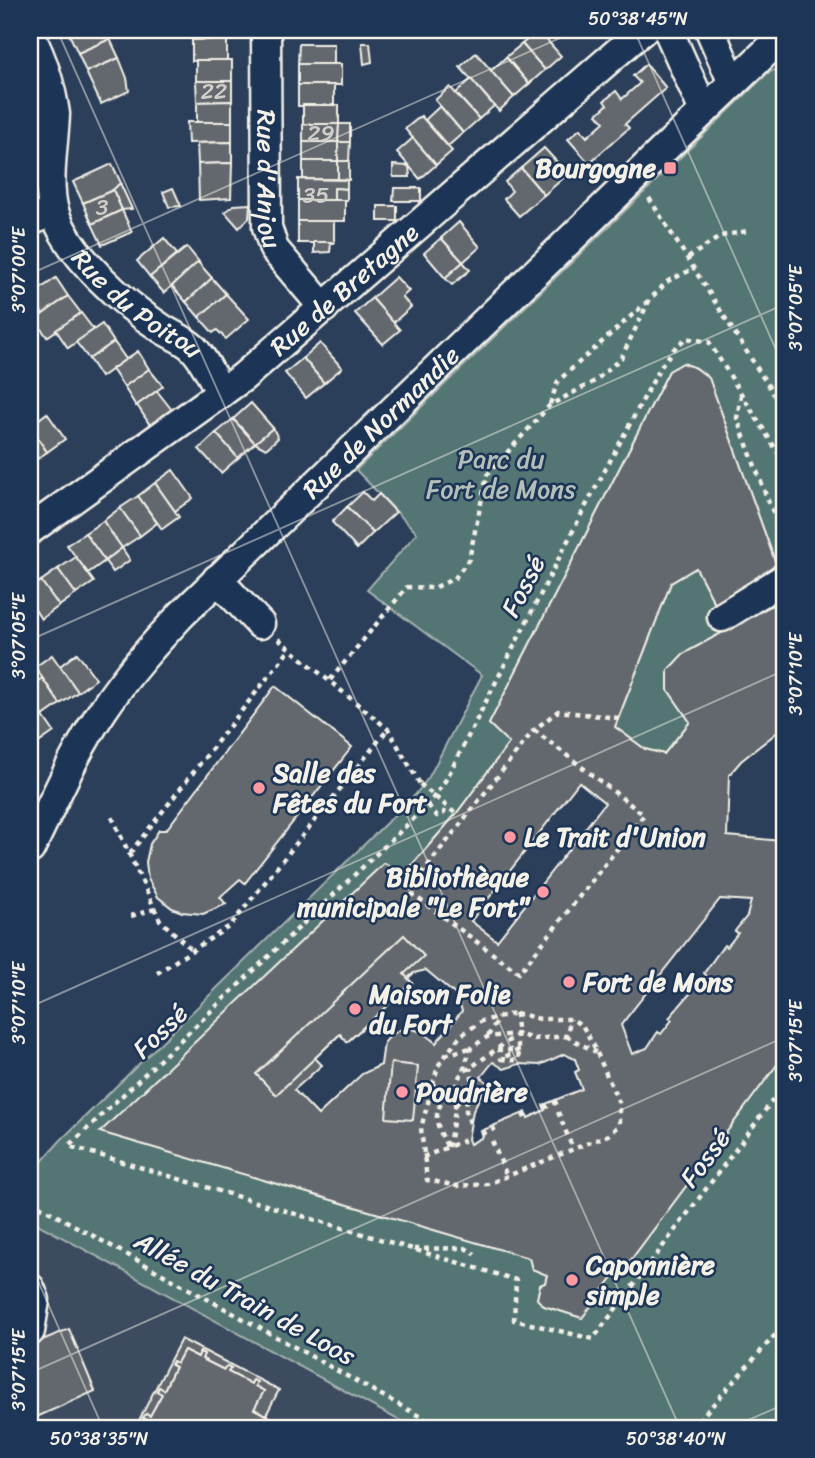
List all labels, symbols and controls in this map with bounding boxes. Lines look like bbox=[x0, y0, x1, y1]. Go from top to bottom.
text: 50°38'45"N bbox=[588, 3, 688, 35]
house number: 22 bbox=[201, 71, 227, 112]
street label: Rue d'Anjou bbox=[243, 109, 295, 255]
house number: 29 bbox=[307, 113, 335, 154]
place label: Bourgogne bbox=[535, 145, 657, 191]
marker: Bourgogne bbox=[662, 160, 678, 176]
house number: 35 bbox=[303, 175, 329, 216]
house number: 3 bbox=[96, 187, 109, 228]
street label: Rue de Bretagne bbox=[258, 211, 430, 368]
text: 3°07'00"E bbox=[3, 226, 35, 313]
street label: Rue du Poitou bbox=[60, 238, 215, 370]
text: 3°07'05"E bbox=[780, 264, 812, 351]
street label: Rue de Normandie bbox=[291, 334, 471, 510]
park label: Parc du Fort de Mons bbox=[426, 436, 576, 512]
street label: Fossé bbox=[488, 547, 558, 625]
text: 3°07'05"E bbox=[3, 592, 35, 679]
text: 3°07'10"E bbox=[780, 632, 812, 715]
place label: Salle des Fêtes du Fort bbox=[272, 750, 428, 826]
marker: Salle des Fêtes du Fort bbox=[251, 780, 267, 796]
place label: Le Trait d'Union bbox=[524, 814, 706, 860]
marker: Le Trait d'Union bbox=[502, 829, 518, 845]
place label: Bibliothèque municipale "Le Fort" bbox=[296, 854, 531, 930]
marker: Bibliothèque municipale "Le Fort" bbox=[535, 884, 551, 900]
place label: Fort de Mons bbox=[582, 959, 734, 1005]
text: 3°07'10"E bbox=[3, 961, 35, 1044]
place label: Maison Folie du Fort bbox=[368, 971, 511, 1047]
marker: Fort de Mons bbox=[561, 974, 577, 990]
street label: Fossé bbox=[121, 992, 199, 1070]
text: 3°07'15"E bbox=[780, 999, 812, 1082]
marker: Maison Folie du Fort bbox=[347, 1001, 363, 1017]
place label: Poudrière bbox=[416, 1069, 528, 1115]
marker: Poudrière bbox=[394, 1084, 410, 1100]
street label: Fossé bbox=[667, 1118, 743, 1198]
street label: Allée du Train de Loos bbox=[125, 1217, 365, 1379]
place label: Caponnière simple bbox=[585, 1242, 716, 1318]
marker: Caponnière simple bbox=[564, 1272, 580, 1288]
text: 3°07'15"E bbox=[3, 1328, 35, 1411]
text: 50°38'35"N bbox=[50, 1423, 149, 1455]
text: 50°38'40"N bbox=[626, 1423, 727, 1455]

